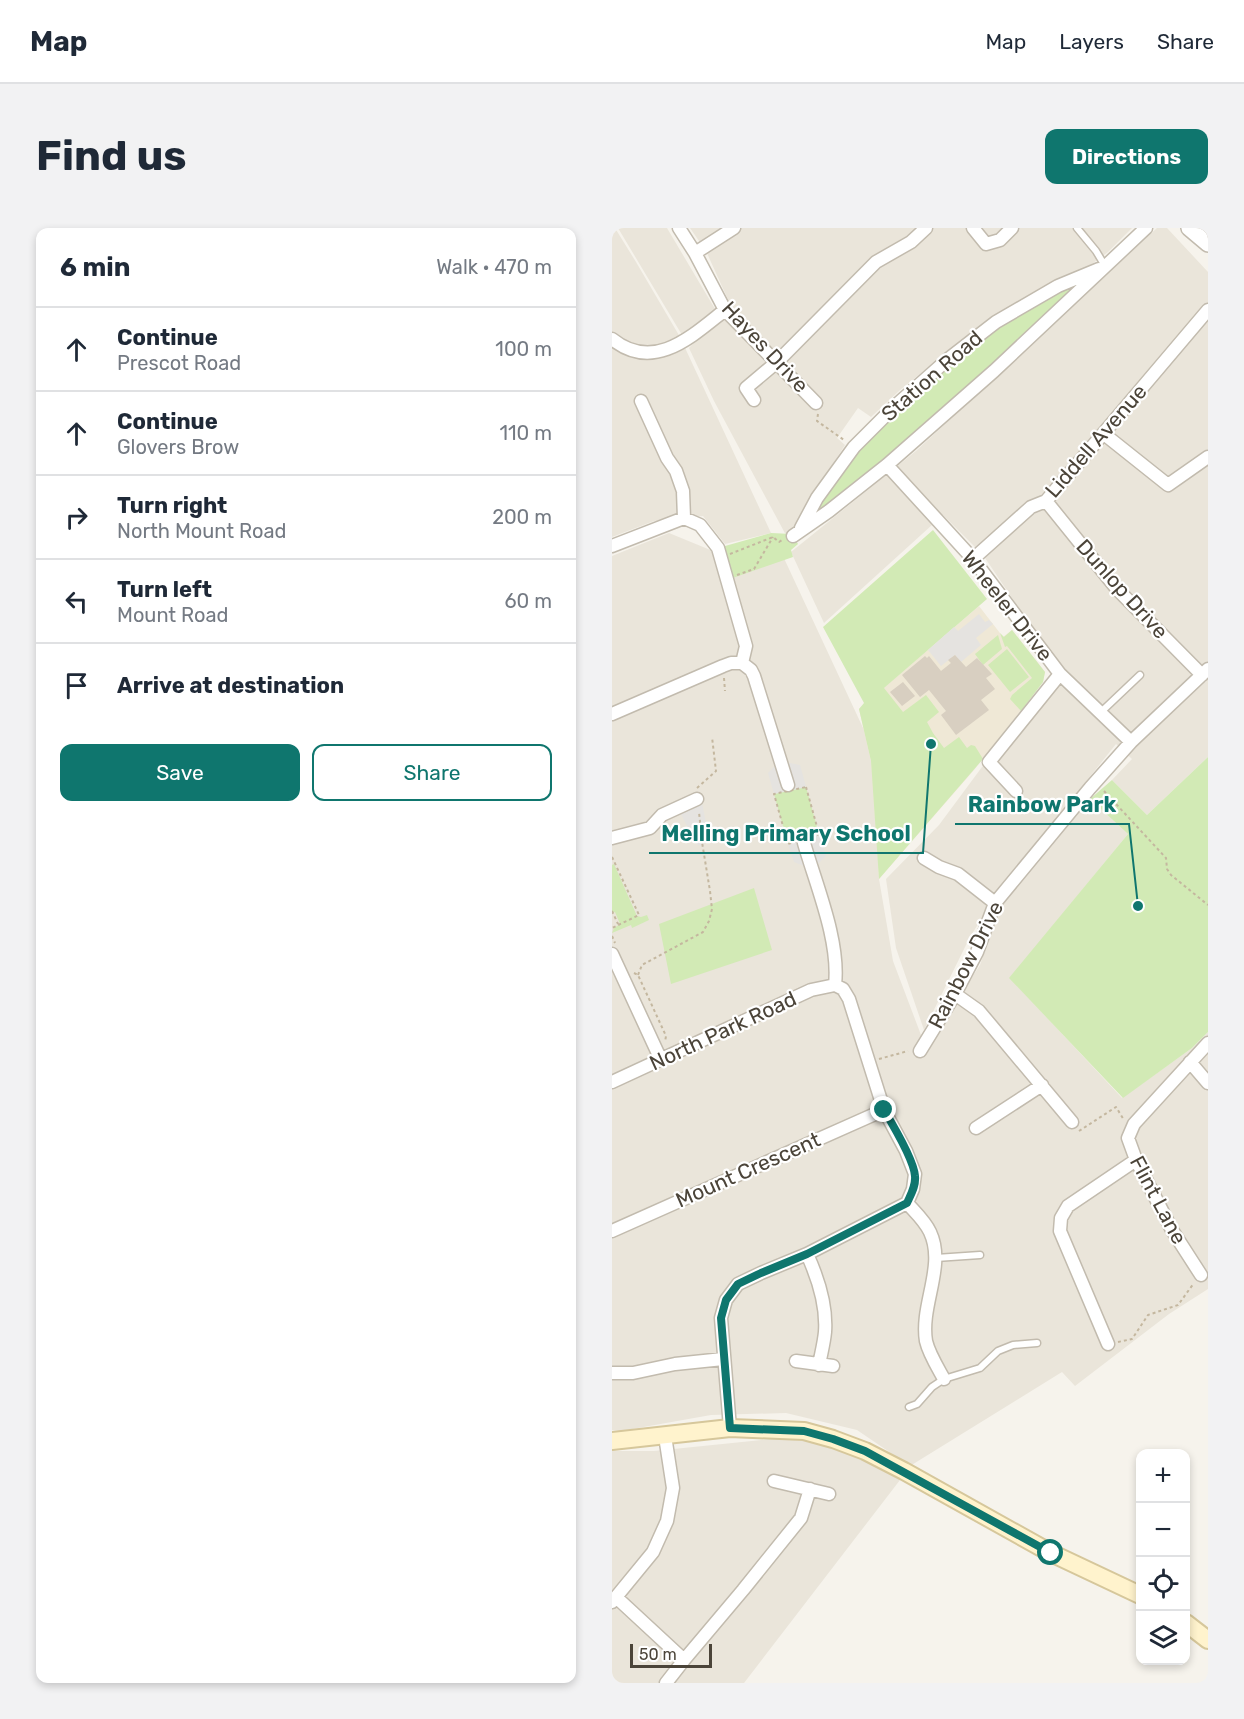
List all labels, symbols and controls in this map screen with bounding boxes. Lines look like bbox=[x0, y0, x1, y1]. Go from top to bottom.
text: Map bbox=[30, 25, 87, 58]
text: Map bbox=[985, 29, 1026, 54]
text: Layers bbox=[1059, 29, 1124, 54]
text: Share bbox=[1157, 29, 1214, 54]
button: Directions bbox=[1045, 129, 1208, 184]
text: Find us bbox=[36, 131, 187, 181]
text: 6 min bbox=[60, 252, 130, 283]
text: Walk · 470 m bbox=[436, 255, 552, 279]
street label: Hayes Drive bbox=[717, 296, 814, 397]
text: Continue bbox=[117, 324, 218, 351]
street label: Station Road bbox=[876, 325, 987, 426]
icon: ahead bbox=[60, 333, 93, 366]
text: 100 m bbox=[495, 337, 552, 361]
text: Prescot Road bbox=[117, 351, 241, 375]
street label: Liddell Avenue bbox=[1040, 379, 1152, 502]
text: Continue bbox=[117, 408, 218, 435]
icon: ahead bbox=[60, 417, 93, 450]
text: 110 m bbox=[500, 421, 552, 445]
text: Glovers Brow bbox=[117, 435, 239, 459]
text: Turn right bbox=[117, 492, 227, 519]
icon: right bbox=[60, 501, 93, 534]
text: 200 m bbox=[492, 505, 552, 529]
text: North Mount Road bbox=[117, 519, 286, 543]
street label: Dunlop Drive bbox=[1071, 534, 1174, 644]
street label: Wheeler Drive bbox=[957, 546, 1058, 666]
text: Turn left bbox=[117, 576, 212, 603]
icon: left bbox=[60, 585, 93, 618]
text: 60 m bbox=[505, 589, 552, 613]
text: Mount Road bbox=[117, 603, 229, 627]
icon: arrive bbox=[60, 669, 93, 702]
text: Arrive at destination bbox=[117, 672, 344, 699]
button: Save bbox=[60, 744, 300, 801]
button: Share bbox=[312, 744, 552, 801]
callout: Rainbow Park bbox=[955, 784, 1129, 824]
text: Rainbow Park bbox=[968, 791, 1116, 818]
callout: Melling Primary School bbox=[649, 813, 923, 853]
text: Melling Primary School bbox=[661, 820, 911, 847]
street label: Rainbow Drive bbox=[923, 897, 1008, 1033]
street label: North Park Road bbox=[645, 986, 800, 1076]
route end bbox=[870, 1096, 896, 1122]
street label: Mount Crescent bbox=[672, 1126, 824, 1213]
street label: Flint Lane bbox=[1125, 1151, 1192, 1248]
map controls bbox=[1136, 1449, 1190, 1665]
button: + bbox=[1136, 1449, 1190, 1503]
button: − bbox=[1136, 1503, 1190, 1557]
route start bbox=[1037, 1539, 1063, 1565]
button: locate bbox=[1136, 1557, 1190, 1611]
button: layers bbox=[1136, 1611, 1190, 1665]
scale bar bbox=[630, 1641, 712, 1668]
text: 50 m bbox=[639, 1645, 677, 1664]

